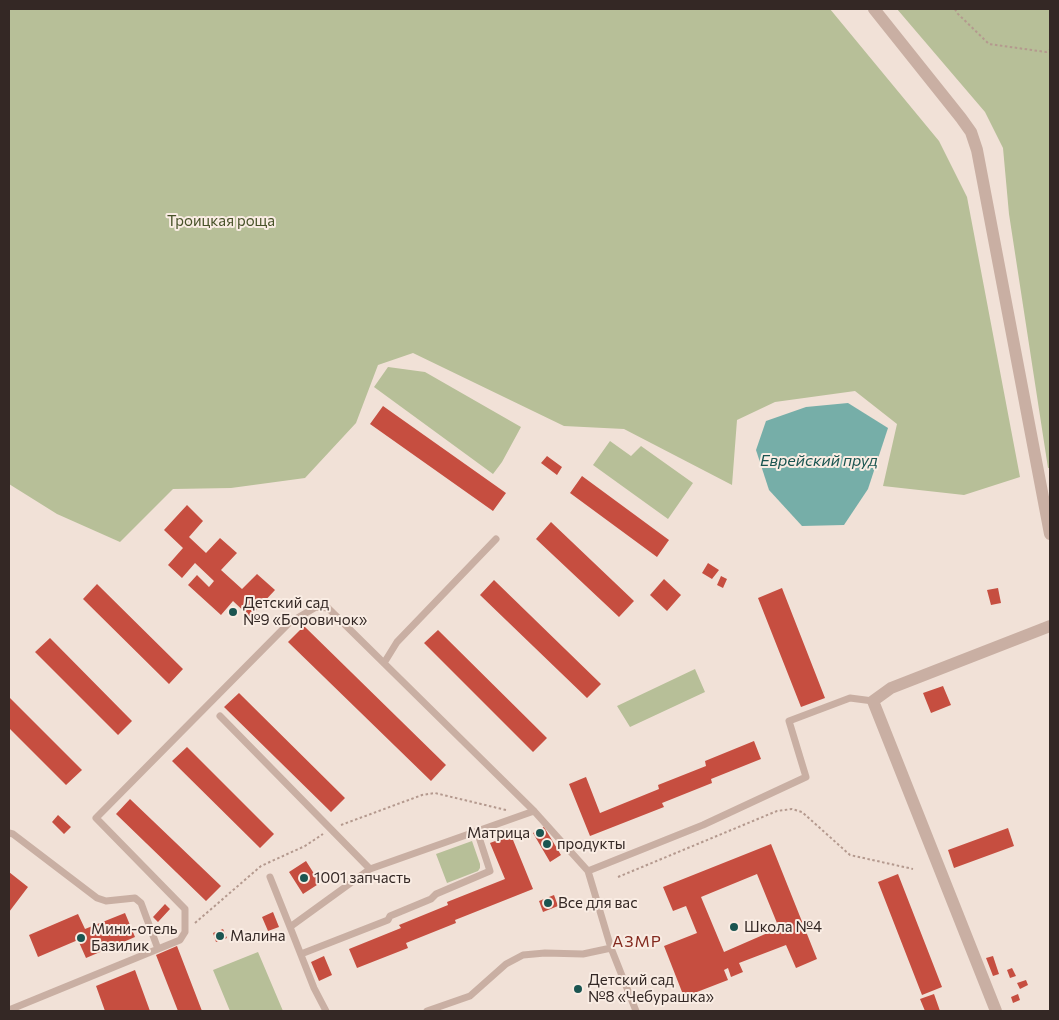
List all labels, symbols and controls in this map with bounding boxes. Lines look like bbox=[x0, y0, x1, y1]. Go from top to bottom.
park label: Троицкая роща bbox=[167, 212, 275, 230]
water label: Еврейский пруд bbox=[760, 451, 878, 471]
place label: Детский сад №9 «Боровичок» bbox=[243, 594, 367, 629]
marker: Детский сад №9 «Боровичок» bbox=[227, 606, 239, 618]
place label: Матрица bbox=[467, 824, 530, 842]
marker: Матрица bbox=[534, 827, 546, 839]
place label: продукты bbox=[557, 835, 626, 853]
marker: продукты bbox=[541, 838, 553, 850]
place label: 1001 запчасть bbox=[314, 869, 411, 887]
marker: 1001 запчасть bbox=[298, 872, 310, 884]
place label: Все для вас bbox=[558, 894, 638, 912]
marker: Все для вас bbox=[542, 897, 554, 909]
place label: Школа №4 bbox=[744, 918, 822, 936]
place label: Мини-отель Базилик bbox=[91, 920, 178, 955]
marker: Школа №4 bbox=[728, 921, 740, 933]
place label: Малина bbox=[230, 927, 286, 945]
marker: Малина bbox=[214, 930, 226, 942]
marker: Мини-отель Базилик bbox=[75, 932, 87, 944]
district label: АЗМР bbox=[612, 932, 662, 952]
place label: Детский сад №8 «Чебурашка» bbox=[588, 971, 714, 1006]
marker: Детский сад №8 «Чебурашка» bbox=[572, 983, 584, 995]

